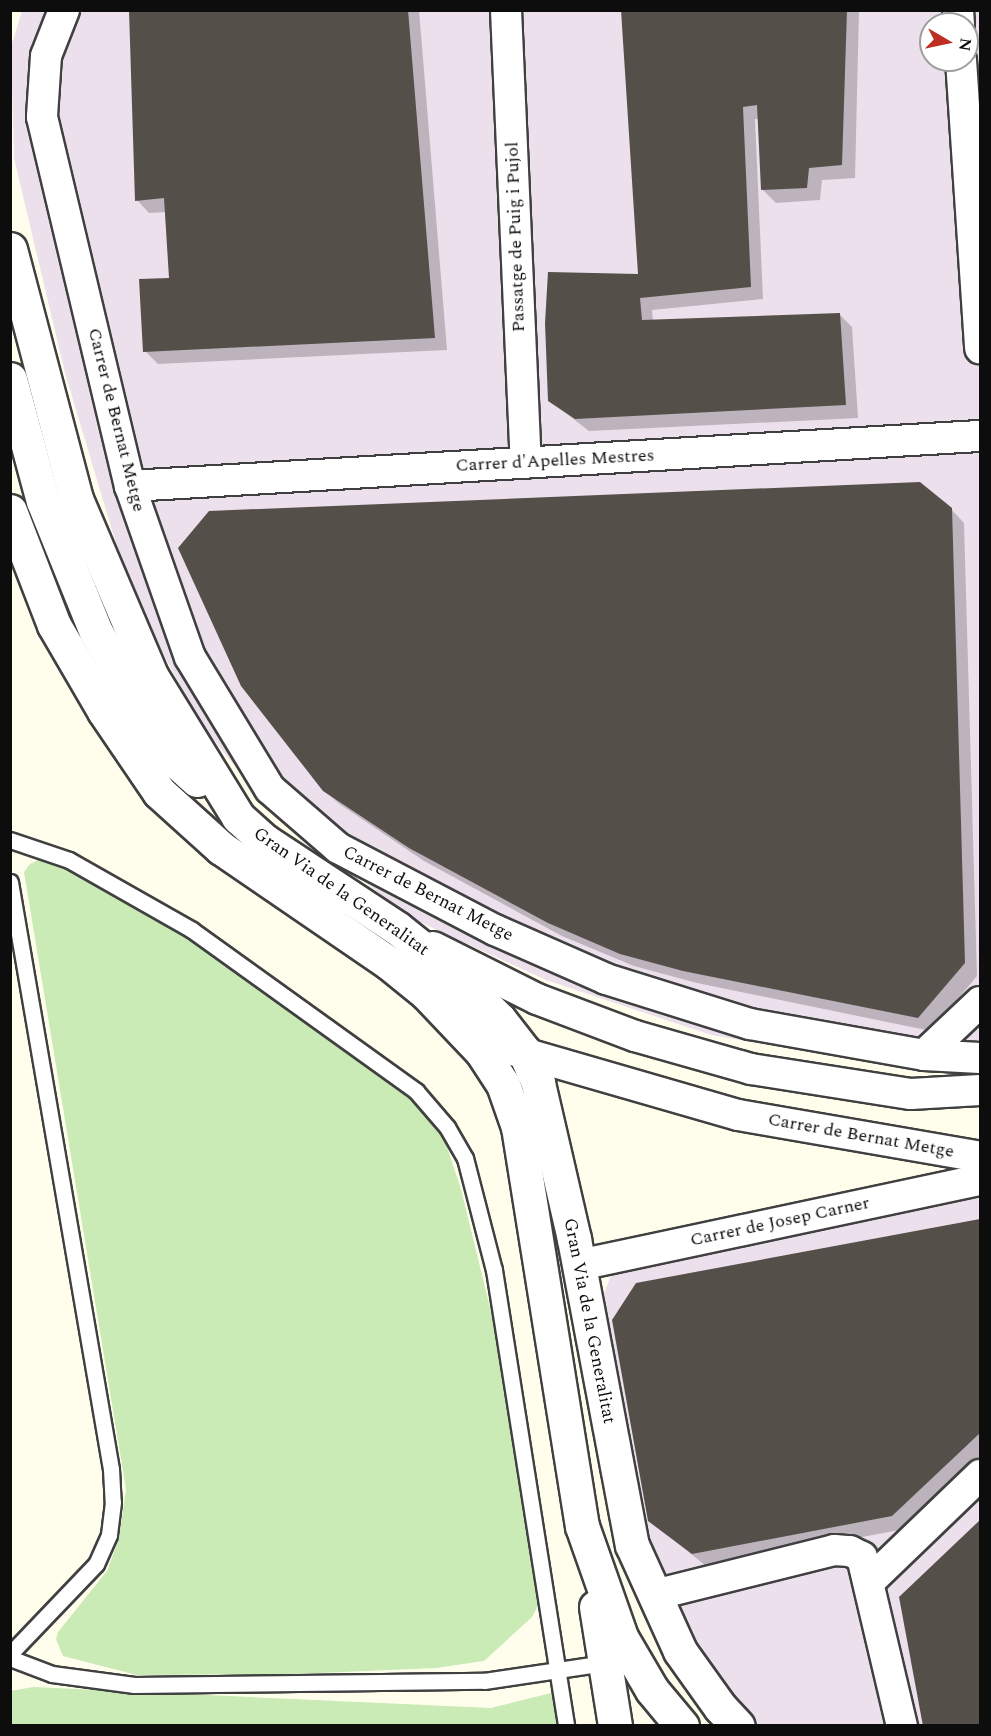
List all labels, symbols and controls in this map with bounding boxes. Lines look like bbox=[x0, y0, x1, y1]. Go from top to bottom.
north arrow bbox=[919, 12, 979, 72]
text: N bbox=[952, 36, 978, 53]
street label: Passatge de Puig i Pujol bbox=[502, 141, 530, 333]
street label: Carrer de Bernat Metge bbox=[83, 326, 149, 514]
street label: Carrer d'Apelles Mestres bbox=[455, 445, 655, 477]
street label: Gran Via de la Generalitat bbox=[249, 823, 433, 961]
street label: Carrer de Bernat Metge bbox=[339, 842, 517, 946]
street label: Carrer de Bernat Metge bbox=[766, 1109, 956, 1163]
street label: Carrer de Josep Carner bbox=[688, 1192, 872, 1252]
street label: Gran Via de la Generalitat bbox=[558, 1216, 620, 1426]

